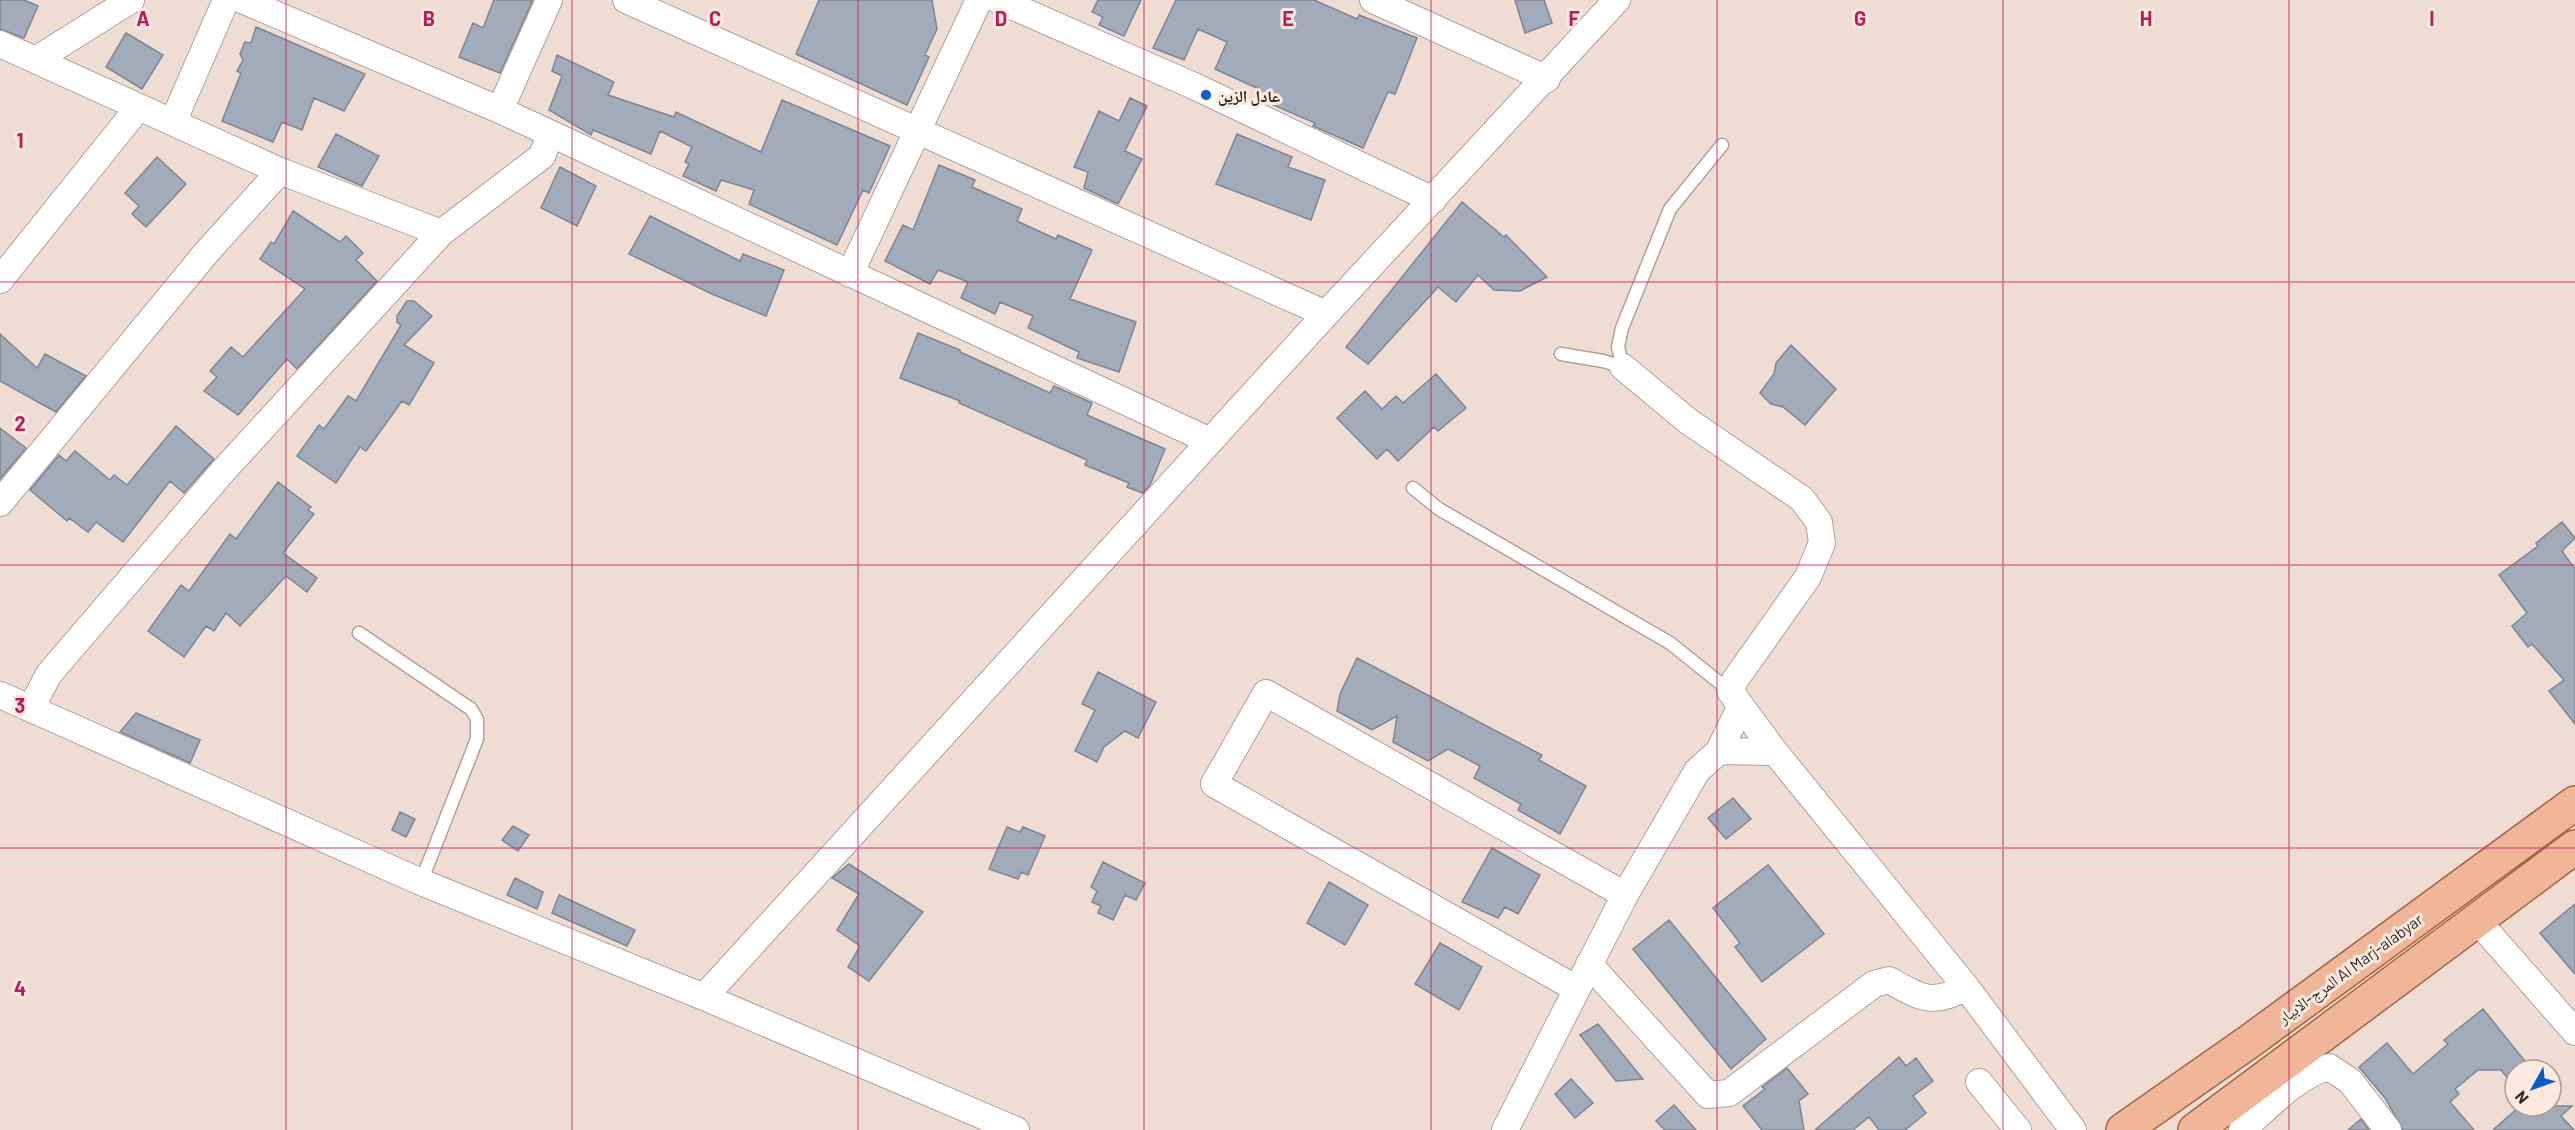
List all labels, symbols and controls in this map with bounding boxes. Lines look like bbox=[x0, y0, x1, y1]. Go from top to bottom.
text: A bbox=[136, 6, 150, 30]
text: B bbox=[423, 6, 435, 30]
text: C bbox=[709, 6, 721, 30]
text: D bbox=[995, 6, 1007, 30]
text: E bbox=[1282, 6, 1294, 30]
text: F bbox=[1568, 6, 1580, 30]
text: G bbox=[1854, 6, 1866, 30]
text: H bbox=[2140, 6, 2152, 30]
text: I bbox=[2429, 6, 2435, 30]
place label: عادل الزين bbox=[1218, 86, 1280, 106]
marker: عادل الزين bbox=[1199, 88, 1213, 102]
text: 1 bbox=[16, 128, 24, 152]
text: 2 bbox=[14, 411, 26, 435]
text: 3 bbox=[15, 693, 25, 717]
street label: المرج-الابيار Al Marj-alabyar bbox=[2273, 909, 2427, 1029]
text: 4 bbox=[14, 976, 26, 1000]
north arrow bbox=[2503, 1058, 2563, 1118]
text: N bbox=[2510, 1088, 2532, 1108]

